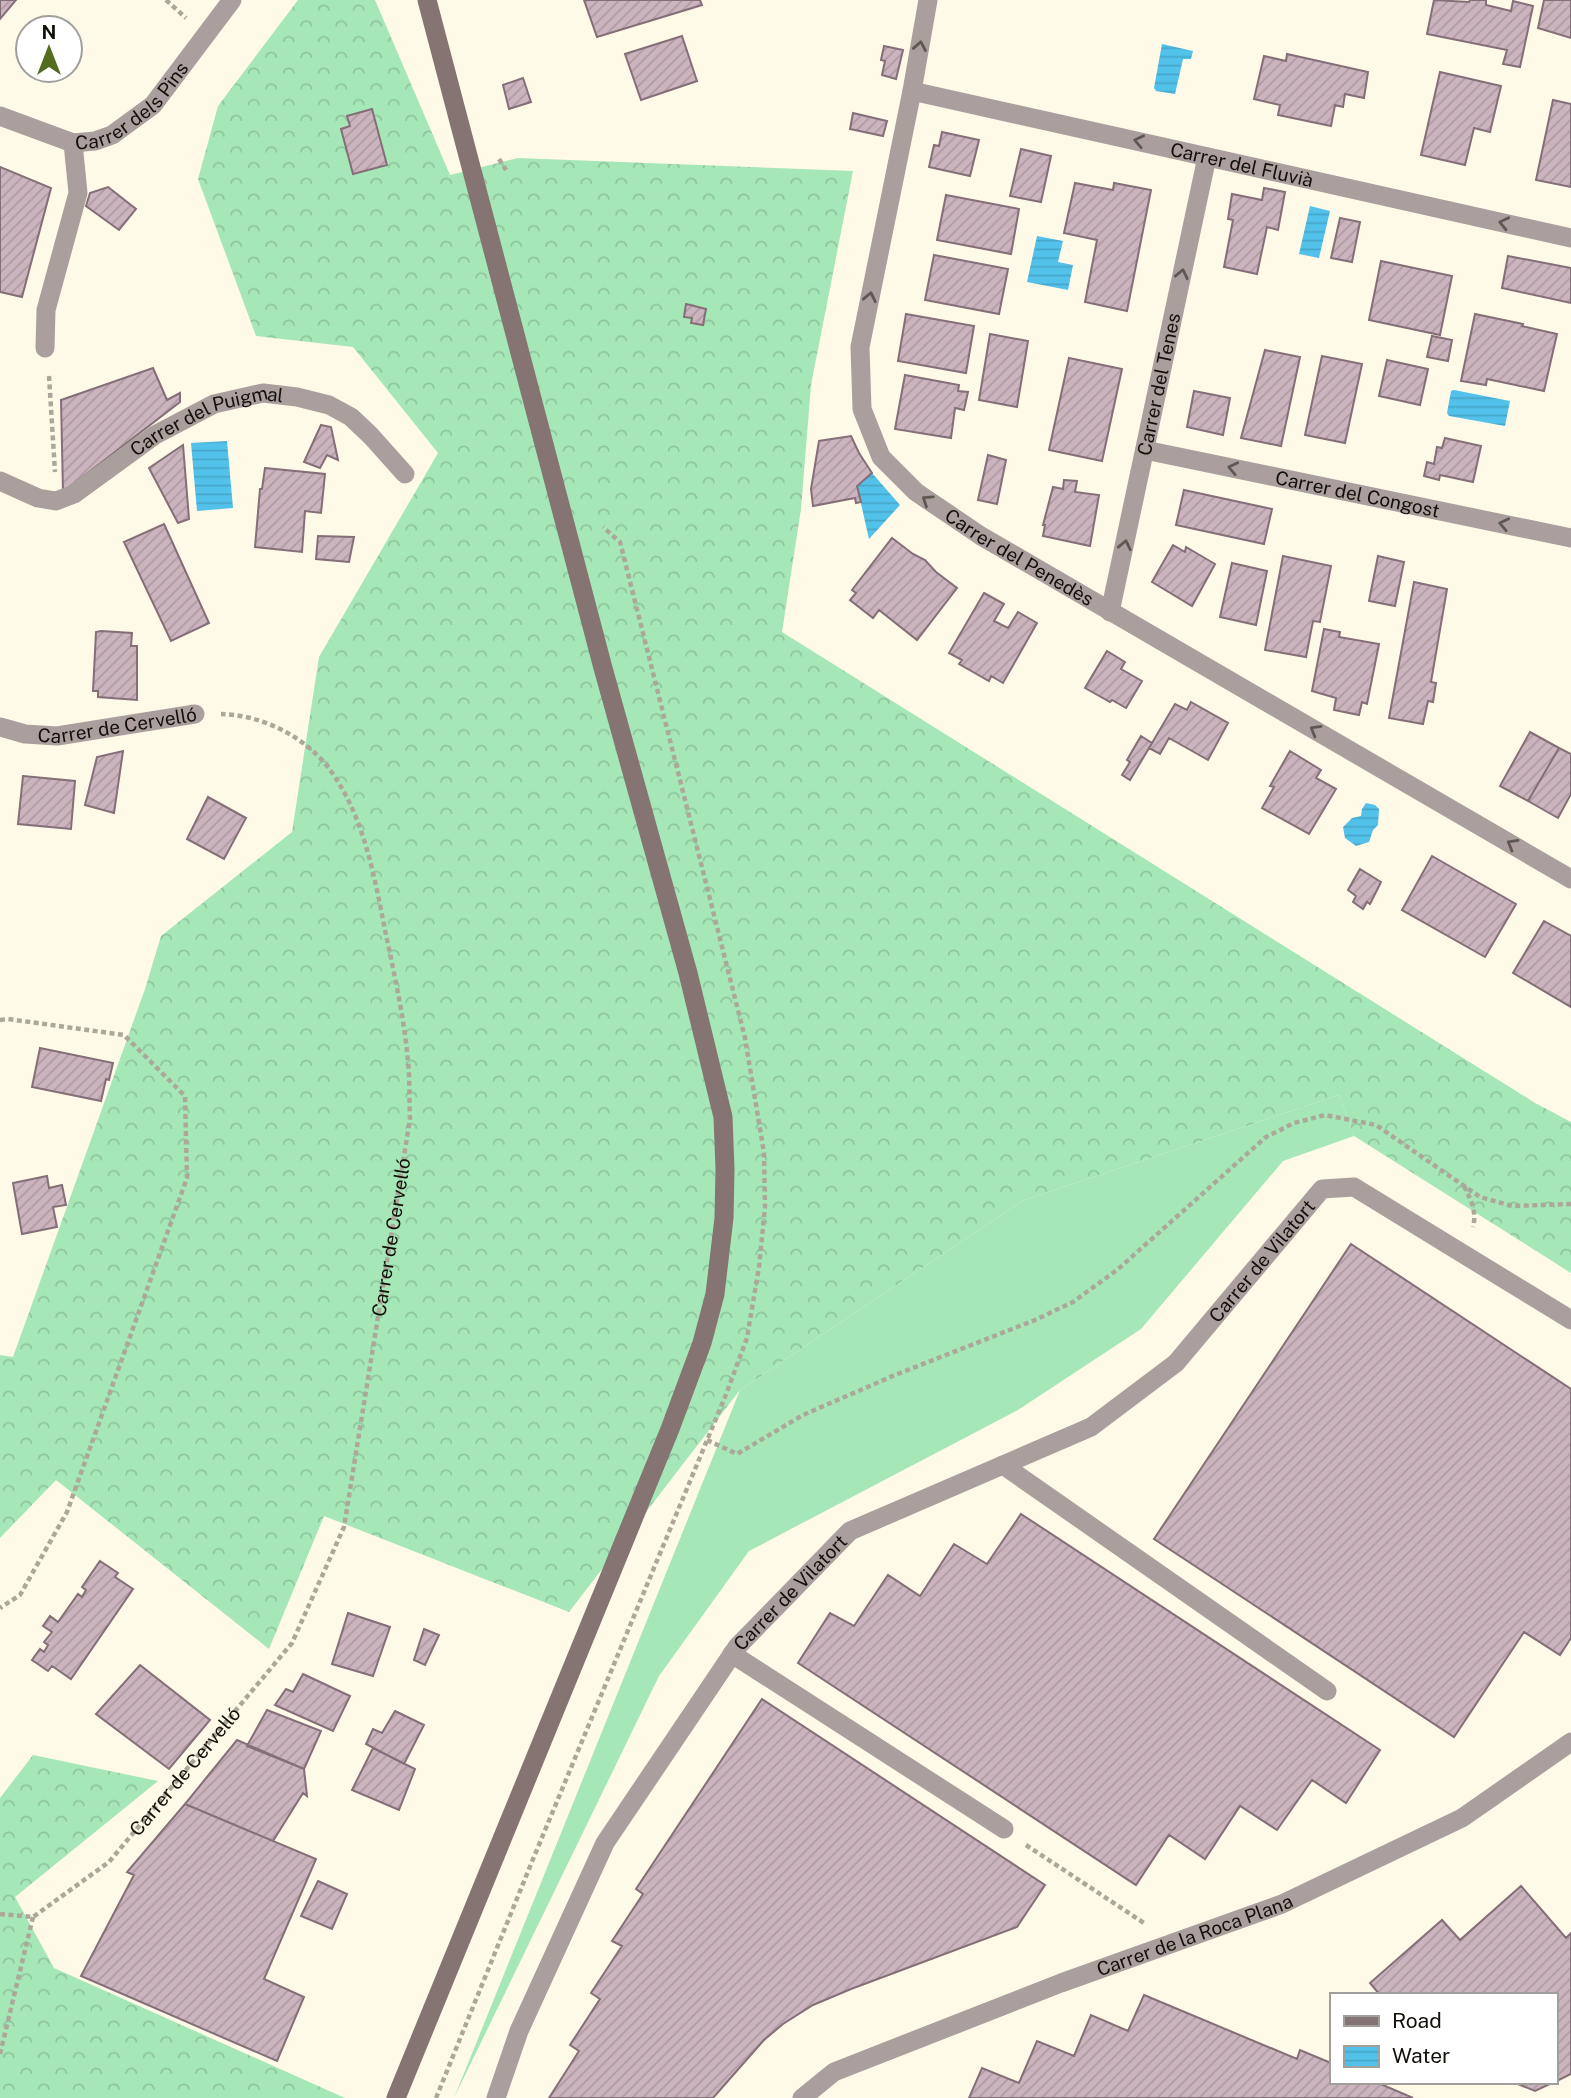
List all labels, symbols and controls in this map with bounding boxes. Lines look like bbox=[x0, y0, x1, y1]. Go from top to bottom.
north arrow bbox=[14, 14, 84, 84]
text: N bbox=[42, 21, 56, 43]
one-way arrow bbox=[912, 40, 927, 52]
street label: Carrer dels Pins bbox=[74, 57, 193, 154]
one-way arrow bbox=[1133, 135, 1145, 150]
street label: Carrer del Fluvià bbox=[1168, 138, 1315, 191]
one-way arrow bbox=[1498, 217, 1510, 231]
one-way arrow bbox=[1174, 268, 1188, 280]
one-way arrow bbox=[862, 291, 877, 303]
street label: Carrer del Tenes bbox=[1133, 311, 1184, 457]
street label: Carrer del Puigmal bbox=[126, 381, 285, 461]
one-way arrow bbox=[1227, 462, 1239, 477]
street label: Carrer del Congost bbox=[1273, 466, 1442, 522]
one-way arrow bbox=[922, 495, 935, 508]
street label: Carrer del Penedès bbox=[941, 504, 1098, 610]
one-way arrow bbox=[1498, 517, 1510, 532]
one-way arrow bbox=[1116, 539, 1131, 551]
street label: Carrer de Cervelló bbox=[37, 703, 198, 747]
one-way arrow bbox=[1310, 725, 1323, 738]
one-way arrow bbox=[1507, 839, 1519, 852]
street label: Carrer de Cervelló bbox=[367, 1156, 415, 1318]
street label: Carrer de Vilatort bbox=[1204, 1195, 1319, 1326]
street label: Carrer de Vilatort bbox=[729, 1530, 851, 1655]
street label: Carrer de Cervelló bbox=[125, 1703, 245, 1840]
street label: Carrer de la Roca Plana bbox=[1094, 1890, 1296, 1980]
legend bbox=[1330, 1993, 1557, 2084]
text: Road bbox=[1392, 2008, 1442, 2033]
text: Water bbox=[1392, 2043, 1450, 2068]

